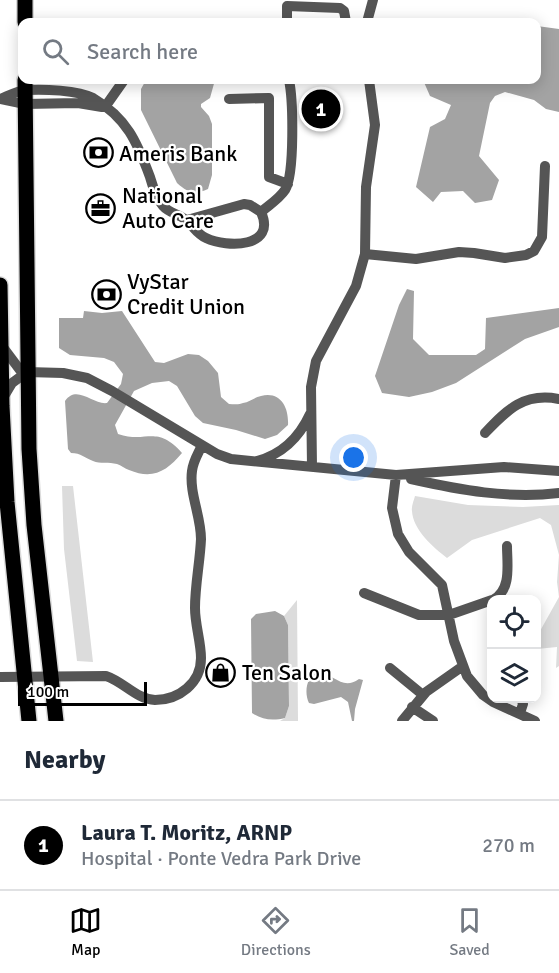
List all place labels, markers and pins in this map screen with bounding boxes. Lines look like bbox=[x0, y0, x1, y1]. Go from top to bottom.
pin: 1 bbox=[302, 86, 340, 132]
bank icon: Ameris Bank bbox=[82, 137, 114, 169]
place label: Ameris Bank bbox=[119, 140, 237, 167]
place label: National Auto Care bbox=[122, 182, 214, 234]
office icon: National Auto Care bbox=[85, 192, 117, 224]
place label: VyStar Credit Union bbox=[127, 268, 245, 320]
bank icon: VyStar Credit Union bbox=[90, 278, 122, 310]
shop icon: Ten Salon bbox=[205, 656, 237, 688]
place label: Ten Salon bbox=[242, 659, 332, 686]

